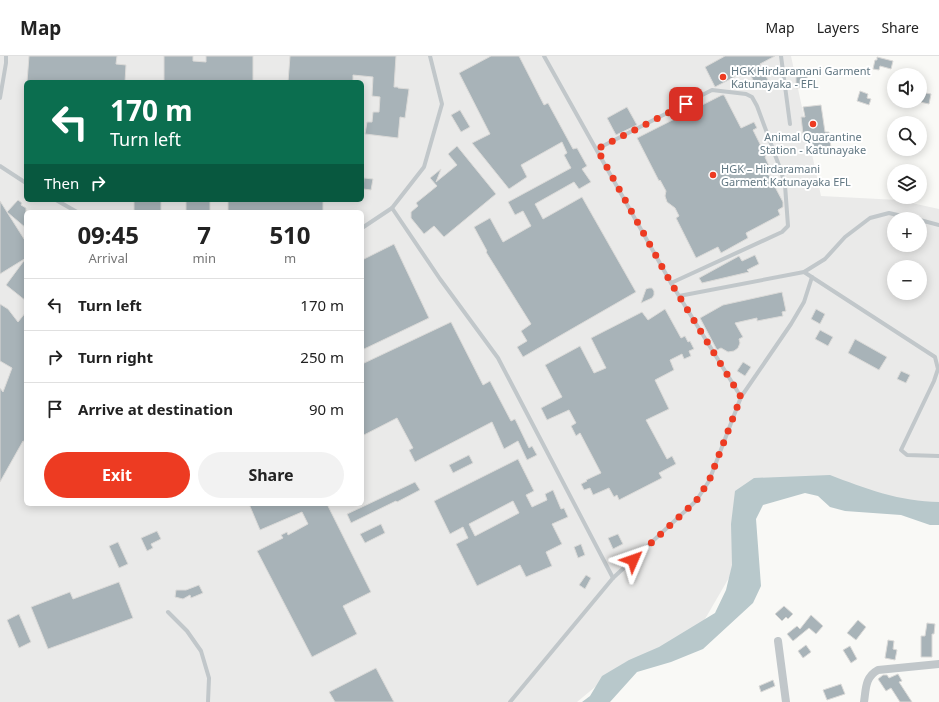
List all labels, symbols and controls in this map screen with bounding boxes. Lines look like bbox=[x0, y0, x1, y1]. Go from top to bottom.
text: Map bbox=[20, 15, 61, 41]
text: Map bbox=[766, 18, 795, 37]
text: Layers bbox=[817, 18, 859, 37]
text: Share bbox=[881, 18, 919, 37]
place label: HGK Hirdaramani Garment Katunayaka - EFL bbox=[731, 63, 871, 91]
map controls bbox=[887, 68, 927, 300]
button: sound bbox=[887, 68, 927, 108]
marker: HGK Hirdaramani Garment Katunayaka - EFL bbox=[718, 72, 728, 82]
pin bbox=[669, 87, 703, 121]
text: 170 m bbox=[110, 91, 193, 129]
icon: arrive bbox=[675, 93, 697, 115]
icon: left bbox=[44, 96, 96, 148]
button: search bbox=[887, 116, 927, 156]
marker: Animal Quarantine Station - Katunayake bbox=[808, 119, 818, 129]
text: Turn left bbox=[110, 127, 181, 151]
place label: Animal Quarantine Station - Katunayake bbox=[760, 129, 866, 157]
place label: HGK – Hirdaramani Garment Katunayaka EFL bbox=[721, 161, 851, 189]
button: layers bbox=[887, 164, 927, 204]
marker: HGK – Hirdaramani Garment Katunayaka EFL bbox=[708, 170, 718, 180]
icon: right bbox=[87, 172, 109, 194]
text: Then bbox=[44, 173, 79, 193]
button: + bbox=[887, 212, 927, 252]
text: 09:45 bbox=[77, 218, 139, 251]
text: 7 bbox=[197, 218, 211, 251]
text: 510 bbox=[269, 218, 311, 251]
text: Arrival bbox=[88, 249, 128, 267]
text: min bbox=[192, 249, 216, 267]
text: m bbox=[284, 249, 296, 267]
button: − bbox=[887, 260, 927, 300]
icon: left bbox=[44, 294, 66, 316]
text: Turn left bbox=[78, 295, 142, 315]
text: 170 m bbox=[300, 295, 344, 315]
icon: right bbox=[44, 346, 66, 368]
text: Turn right bbox=[78, 347, 153, 367]
text: 250 m bbox=[300, 347, 344, 367]
icon: arrive bbox=[44, 398, 66, 420]
text: Arrive at destination bbox=[78, 399, 233, 419]
text: 90 m bbox=[309, 399, 344, 419]
button: Exit bbox=[44, 452, 190, 498]
button: Share bbox=[198, 452, 344, 498]
position arrow bbox=[612, 539, 654, 581]

